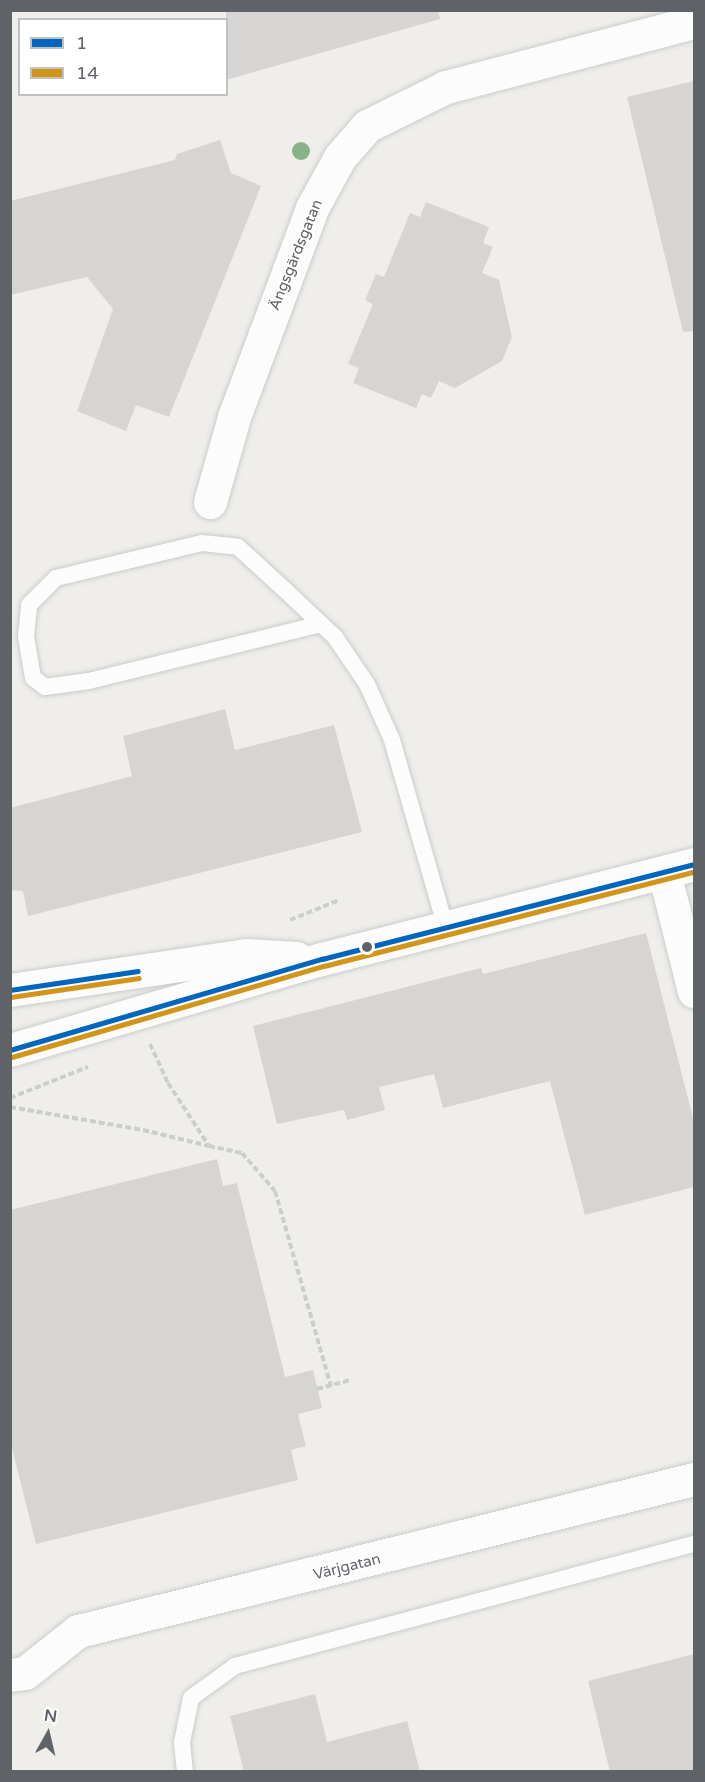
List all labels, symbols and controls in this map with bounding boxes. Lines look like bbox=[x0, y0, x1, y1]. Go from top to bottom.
legend bbox=[18, 18, 228, 96]
text: 1 bbox=[76, 32, 87, 54]
text: 14 bbox=[76, 62, 99, 84]
street label: Ängsgärdsgatan bbox=[266, 197, 326, 313]
unlabelled marker bbox=[361, 941, 373, 953]
street label: Värjgatan bbox=[312, 1550, 382, 1584]
north arrow bbox=[18, 1704, 78, 1764]
text: N bbox=[43, 1705, 58, 1727]

